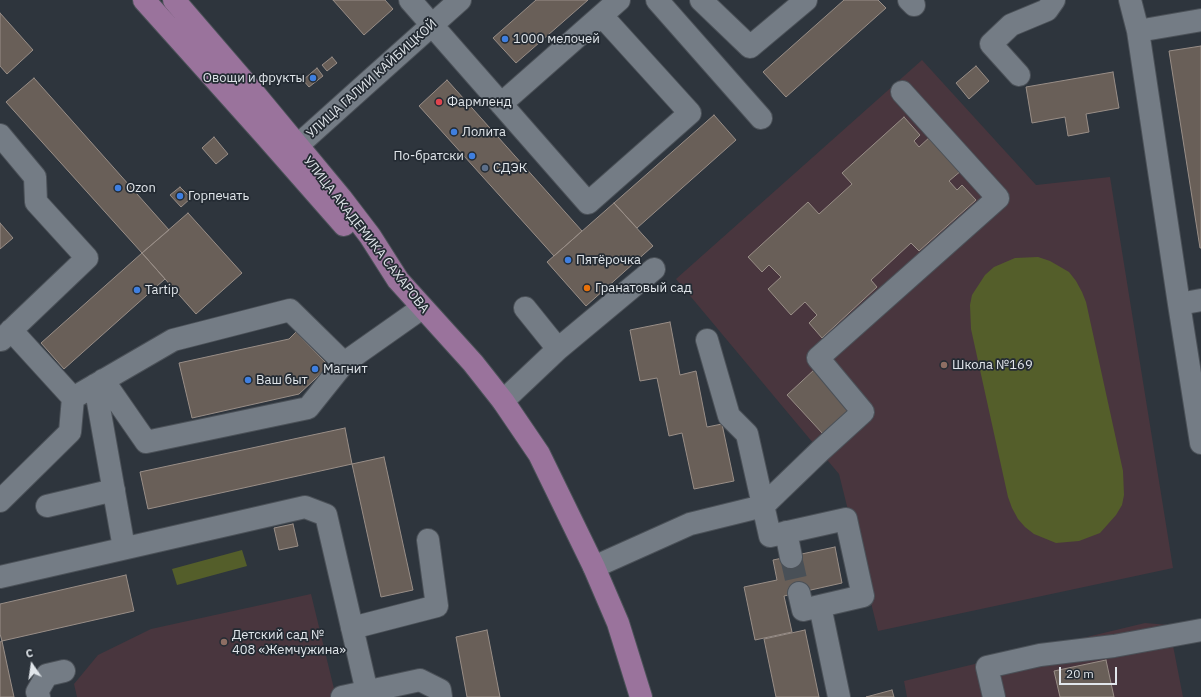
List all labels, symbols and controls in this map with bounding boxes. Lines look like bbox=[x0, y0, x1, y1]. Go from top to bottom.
street label: УЛИЦА ГАЛИИ КАЙБИЦКОЙ bbox=[304, 16, 440, 142]
place label: 1000 мелочей bbox=[513, 31, 600, 47]
marker: 1000 мелочей bbox=[500, 34, 510, 44]
place label: Овощи и фрукты bbox=[203, 70, 305, 86]
marker: Овощи и фрукты bbox=[308, 73, 318, 83]
place label: Фармленд bbox=[447, 94, 511, 110]
marker: Фармленд bbox=[434, 97, 444, 107]
place label: Лолита bbox=[462, 124, 506, 140]
marker: Лолита bbox=[449, 127, 459, 137]
place label: По-братски bbox=[393, 148, 464, 164]
marker: По-братски bbox=[467, 151, 477, 161]
street label: УЛИЦА АКАДЕМИКА САХАРОВА bbox=[300, 153, 432, 317]
place label: СДЭК bbox=[493, 160, 527, 176]
marker: СДЭК bbox=[480, 163, 490, 173]
place label: Ozon bbox=[126, 180, 156, 196]
marker: Ozon bbox=[113, 183, 123, 193]
place label: Горпечать bbox=[188, 188, 249, 204]
marker: Горпечать bbox=[175, 191, 185, 201]
place label: Пятёрочка bbox=[576, 252, 641, 268]
marker: Пятёрочка bbox=[563, 255, 573, 265]
place label: Гранатовый сад bbox=[595, 280, 692, 296]
place label: Tartip bbox=[145, 282, 179, 298]
marker: Гранатовый сад bbox=[582, 283, 592, 293]
marker: Tartip bbox=[132, 285, 142, 295]
place label: Школа №169 bbox=[952, 357, 1033, 373]
marker: Школа №169 bbox=[939, 360, 949, 370]
place label: Магнит bbox=[323, 361, 368, 377]
marker: Магнит bbox=[310, 364, 320, 374]
place label: Ваш быт bbox=[256, 372, 308, 388]
marker: Ваш быт bbox=[243, 375, 253, 385]
place label: Детский сад № 408 «Жемчужина» bbox=[232, 627, 346, 658]
marker: Детский сад № 408 «Жемчужина» bbox=[219, 637, 229, 647]
north arrow bbox=[12, 645, 52, 685]
text: С bbox=[24, 646, 34, 661]
scale bar bbox=[1061, 659, 1119, 685]
text: 20 m bbox=[1066, 666, 1094, 681]

